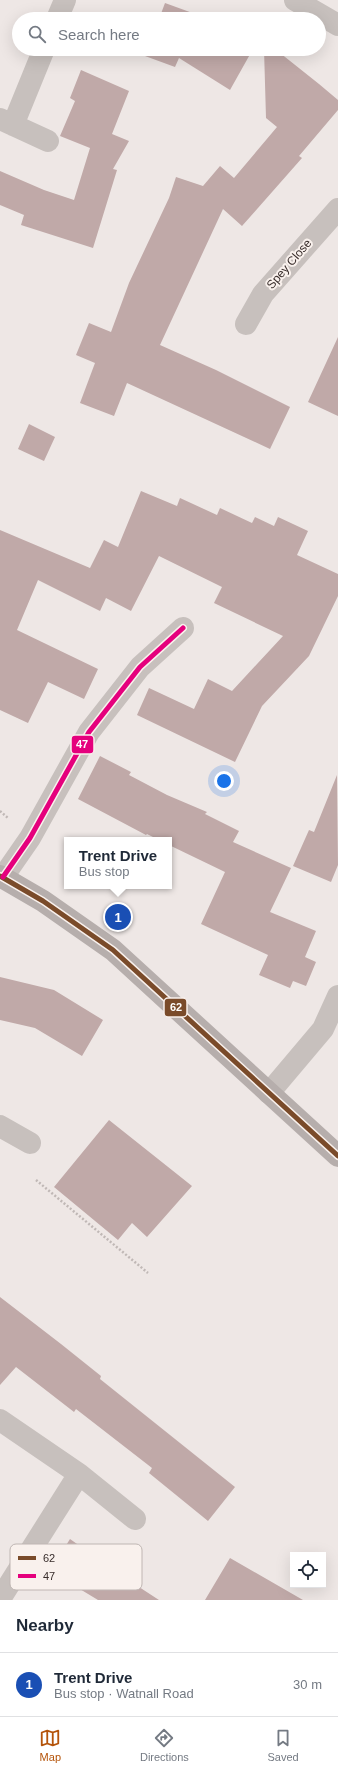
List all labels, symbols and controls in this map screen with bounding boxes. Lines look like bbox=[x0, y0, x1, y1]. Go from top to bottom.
search box bbox=[12, 12, 326, 56]
icon: search bbox=[26, 23, 48, 45]
text: Search here bbox=[58, 26, 140, 43]
street label: Spey Close bbox=[264, 236, 315, 292]
line badge: 47 bbox=[71, 735, 94, 754]
text: 47 bbox=[76, 738, 88, 750]
your location bbox=[214, 771, 234, 791]
popup bbox=[64, 837, 172, 889]
text: Trent Drive bbox=[79, 847, 157, 864]
text: Bus stop bbox=[79, 864, 129, 879]
pin: 1 bbox=[105, 902, 131, 932]
line badge: 62 bbox=[164, 998, 187, 1017]
text: 62 bbox=[170, 1001, 182, 1013]
legend bbox=[10, 1544, 142, 1590]
text: 62 bbox=[43, 1552, 55, 1564]
map controls bbox=[290, 1552, 326, 1588]
button: locate bbox=[290, 1552, 326, 1588]
text: 47 bbox=[43, 1570, 55, 1582]
text: Nearby bbox=[16, 1616, 74, 1635]
text: Trent Drive bbox=[54, 1669, 132, 1686]
text: 1 bbox=[25, 1677, 33, 1692]
text: 30 m bbox=[293, 1677, 322, 1692]
text: Bus stop · Watnall Road bbox=[54, 1686, 194, 1701]
tab: Map bbox=[39, 1727, 61, 1763]
tab: Directions bbox=[140, 1727, 189, 1763]
tab: Saved bbox=[267, 1727, 299, 1763]

